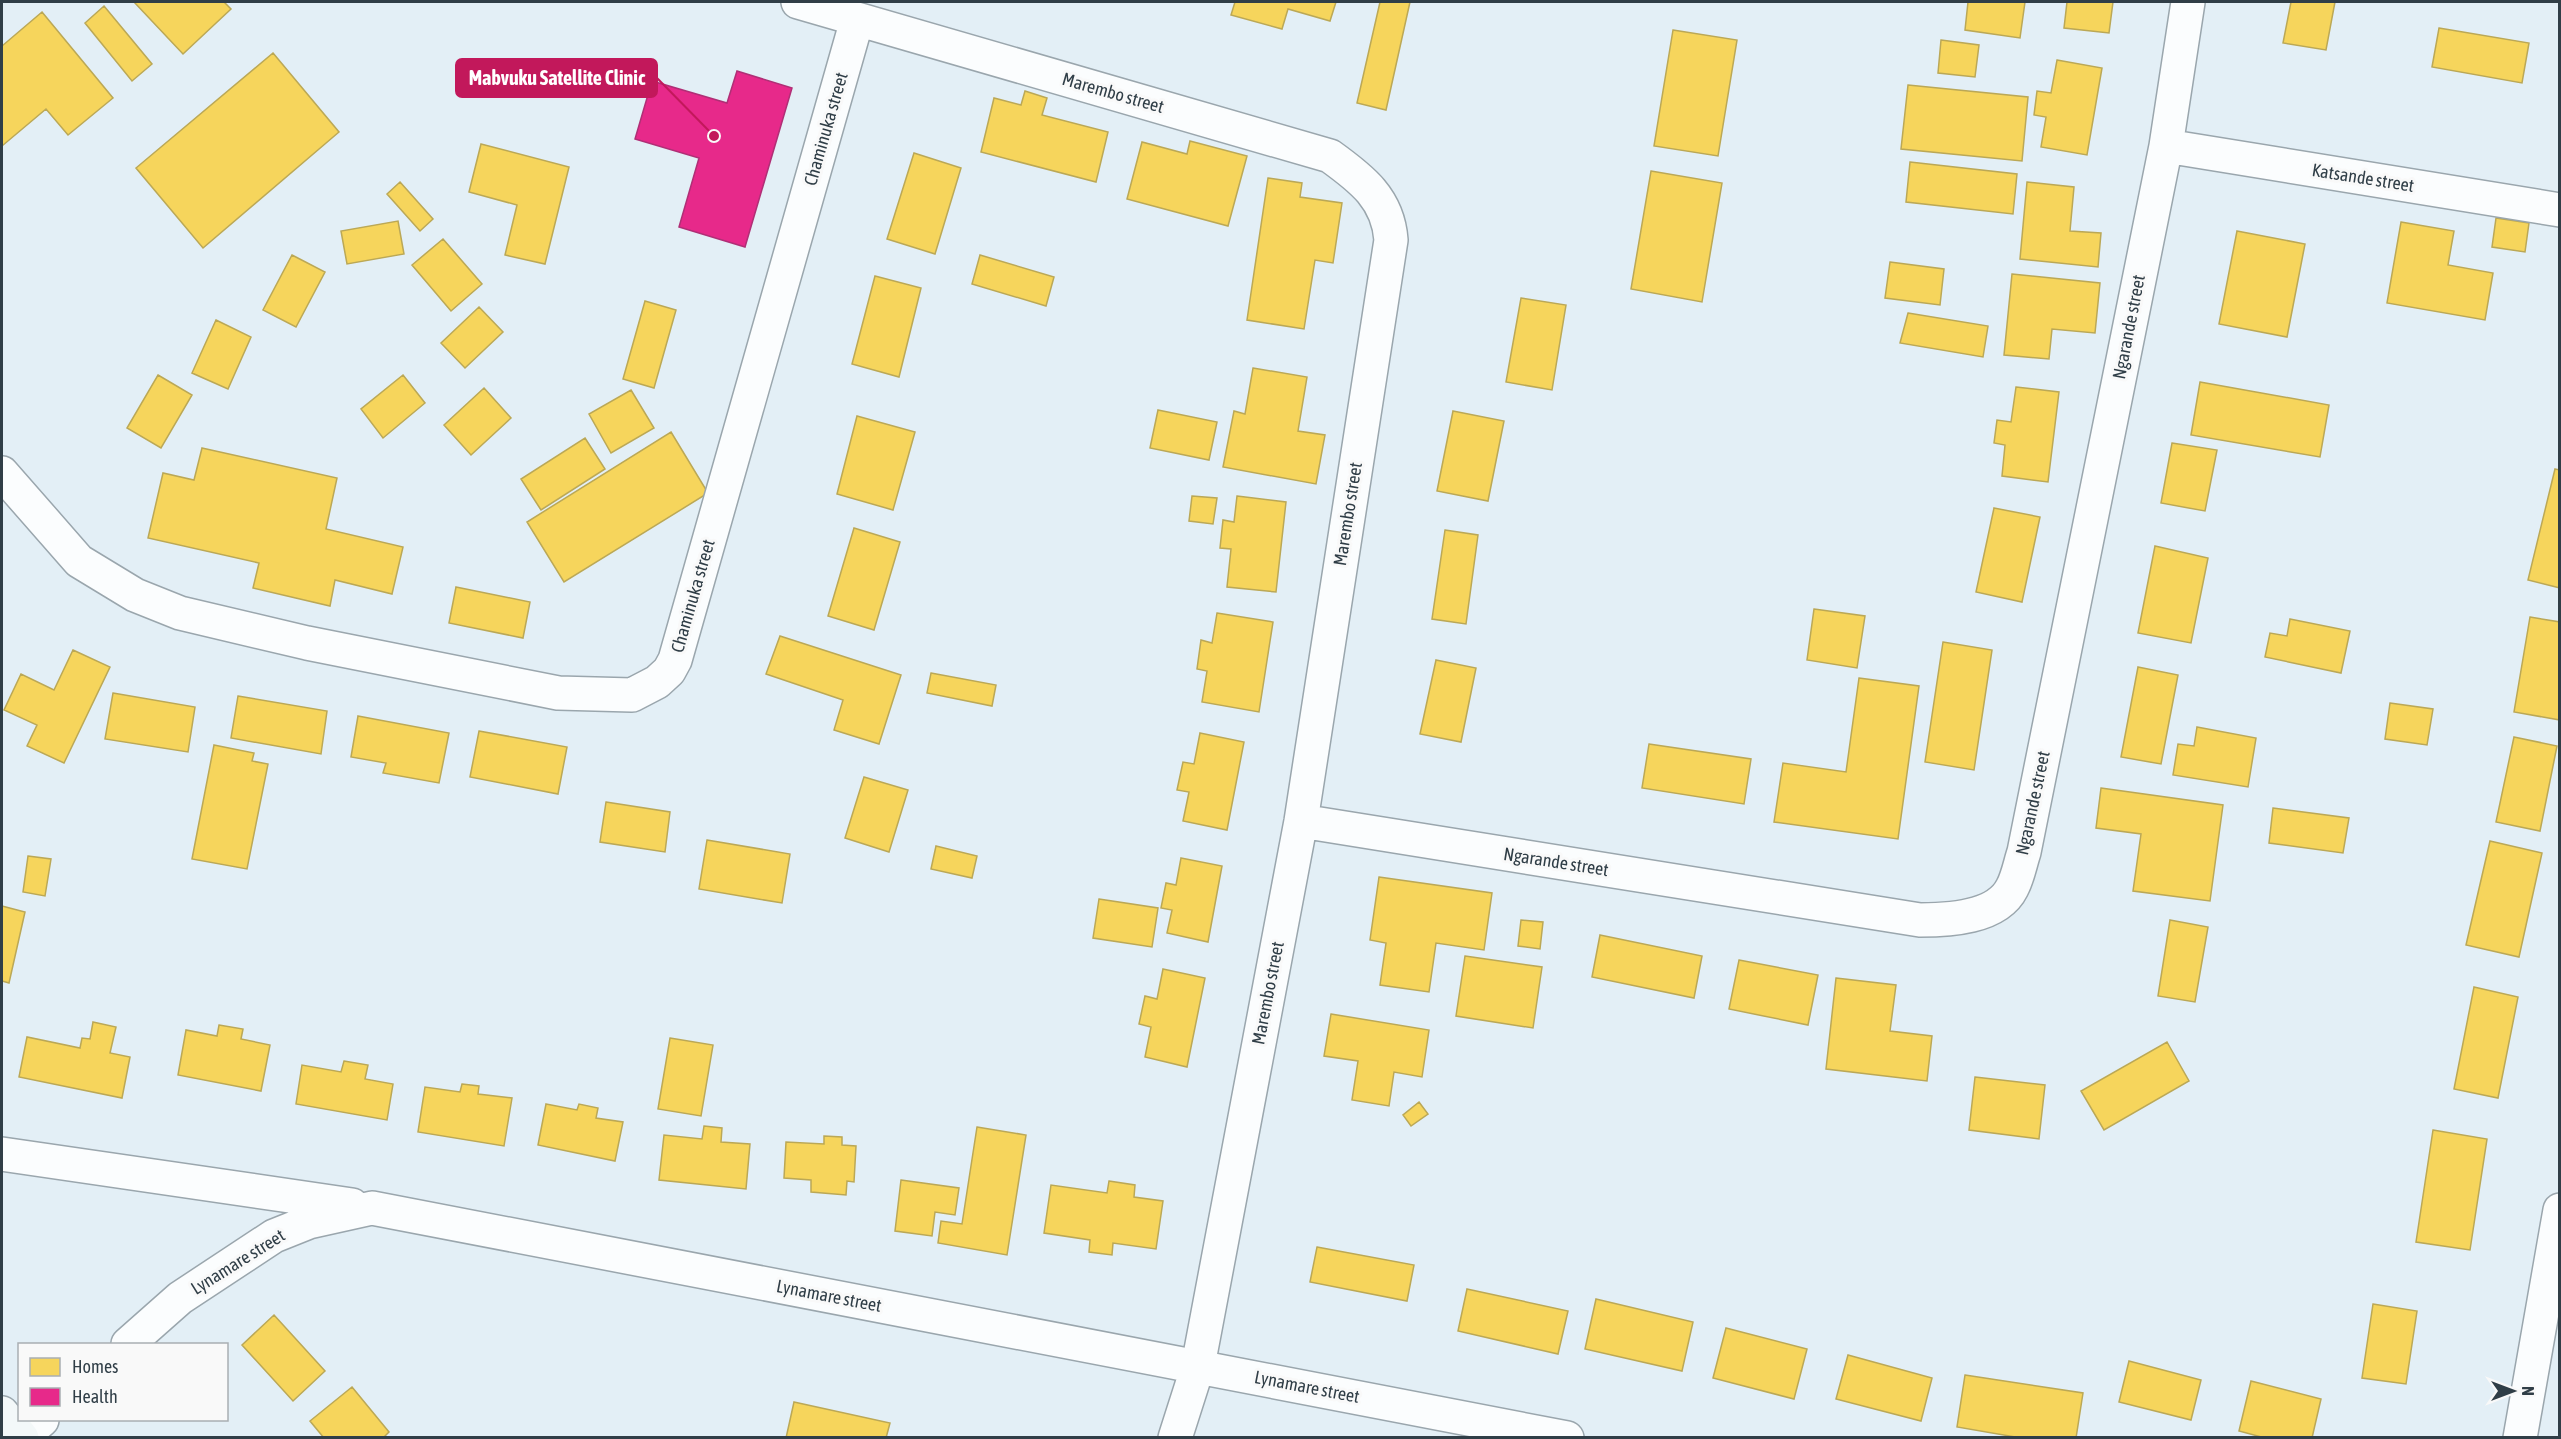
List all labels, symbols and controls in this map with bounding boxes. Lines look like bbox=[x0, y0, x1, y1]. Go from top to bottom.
callout: Mabvuku Satellite Clinic bbox=[456, 59, 657, 97]
text: Mabvuku Satellite Clinic bbox=[469, 66, 646, 89]
street label: Marembo street bbox=[1060, 68, 1166, 117]
street label: Chaminuka street bbox=[799, 70, 852, 188]
street label: Katsande street bbox=[2311, 159, 2416, 196]
street label: Ngarande street bbox=[2108, 273, 2149, 381]
street label: Marembo street bbox=[1329, 461, 1366, 567]
street label: Chaminuka street bbox=[666, 537, 719, 655]
street label: Ngarande street bbox=[2011, 749, 2054, 857]
street label: Ngarande street bbox=[1502, 843, 1610, 880]
street label: Marembo street bbox=[1247, 940, 1288, 1046]
street label: Lynamare street bbox=[187, 1224, 288, 1299]
street label: Lynamare street bbox=[775, 1275, 883, 1316]
legend bbox=[18, 1343, 228, 1421]
text: Homes bbox=[72, 1356, 118, 1377]
north arrow bbox=[2483, 1361, 2543, 1421]
street label: Lynamare street bbox=[1253, 1366, 1361, 1407]
text: Health bbox=[72, 1386, 118, 1407]
text: N bbox=[2519, 1386, 2537, 1396]

